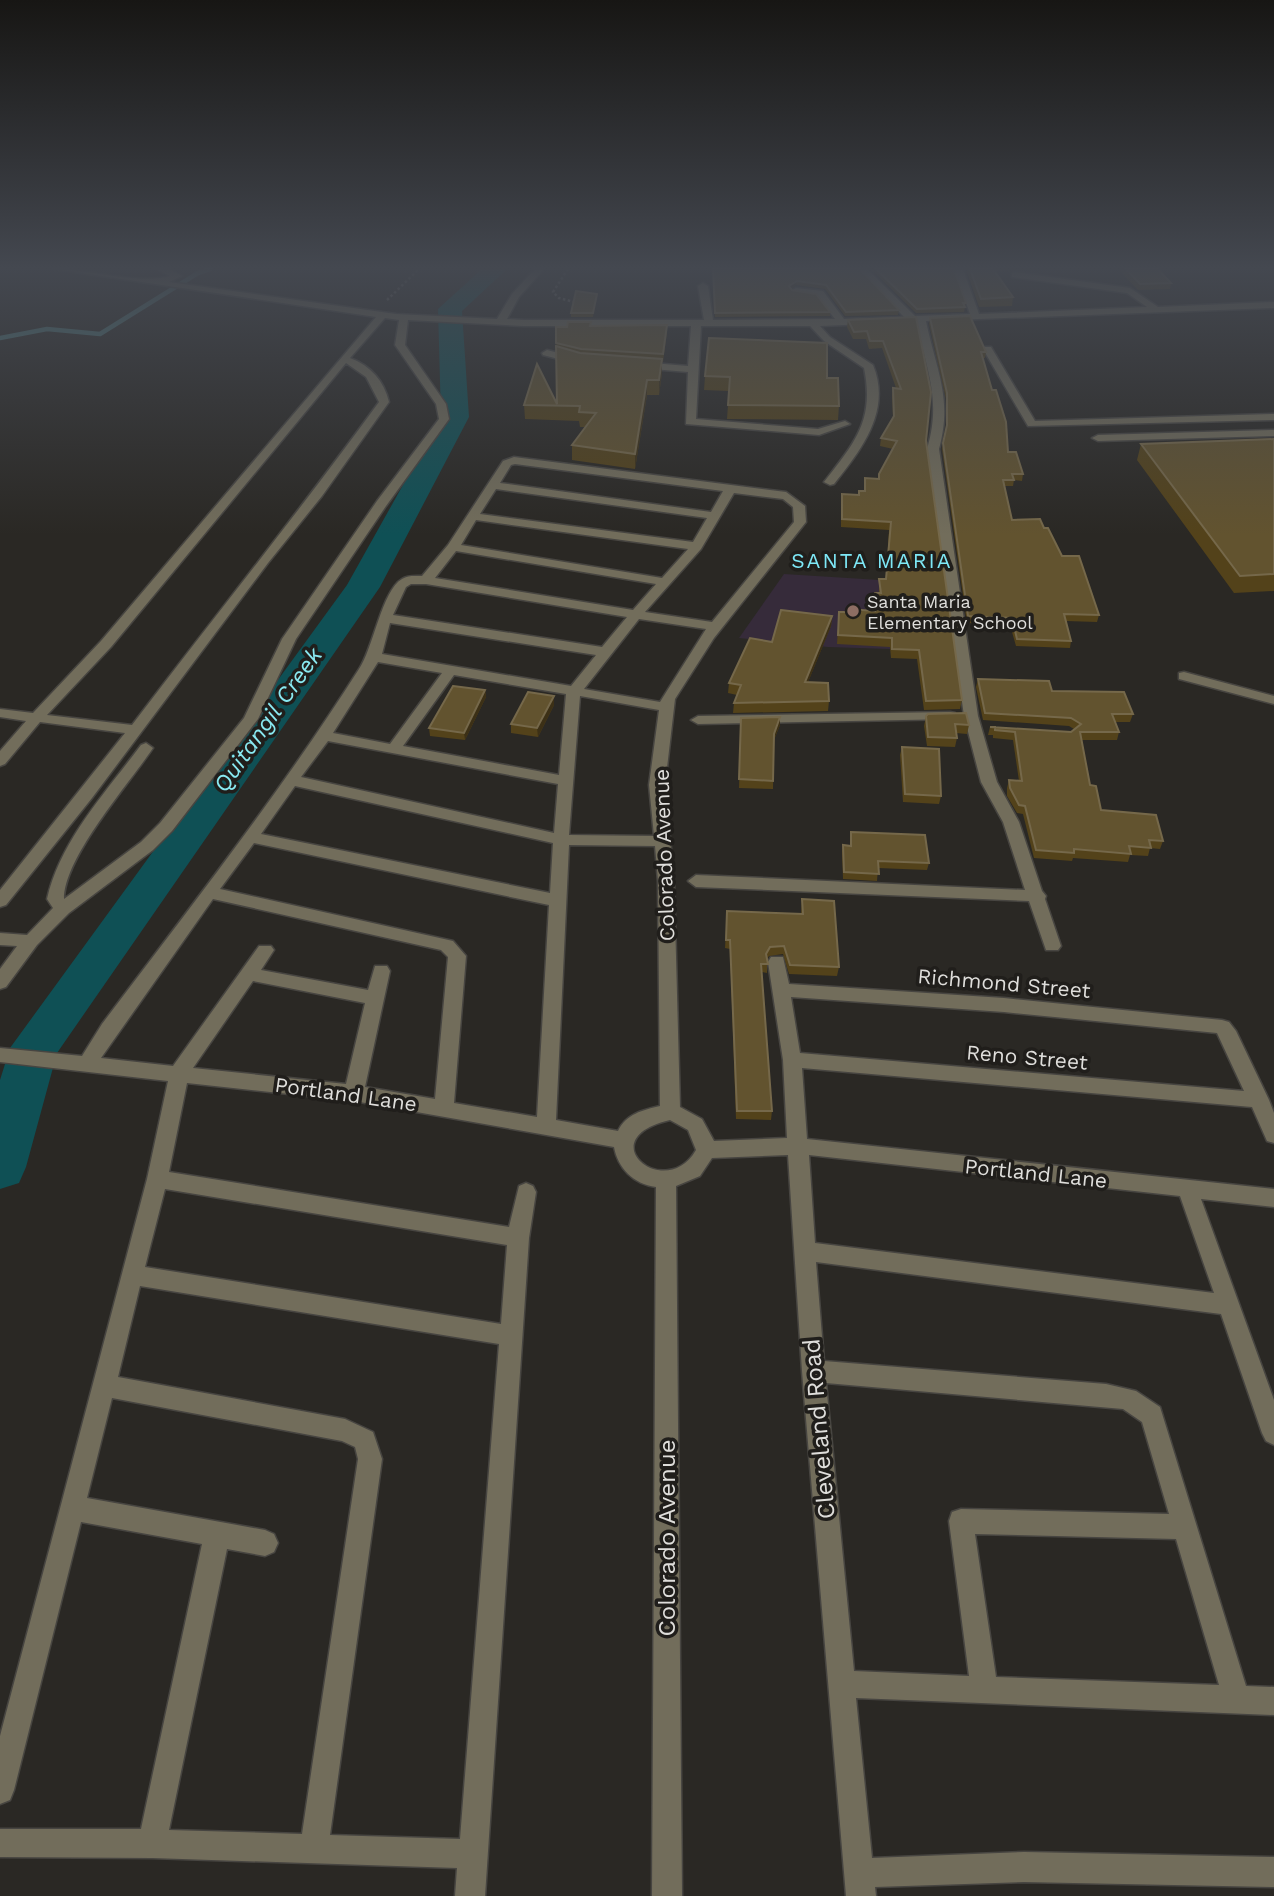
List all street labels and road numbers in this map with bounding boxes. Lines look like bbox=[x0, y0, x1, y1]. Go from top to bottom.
street label: Colorado Avenue bbox=[648, 768, 680, 942]
street label: Richmond Street bbox=[917, 963, 1092, 1003]
street label: Reno Street bbox=[965, 1039, 1089, 1075]
street label: Portland Lane bbox=[273, 1072, 419, 1116]
street label: Portland Lane bbox=[963, 1153, 1109, 1193]
street label: Cleveland Road bbox=[797, 1337, 841, 1521]
street label: Colorado Avenue bbox=[653, 1439, 681, 1637]

